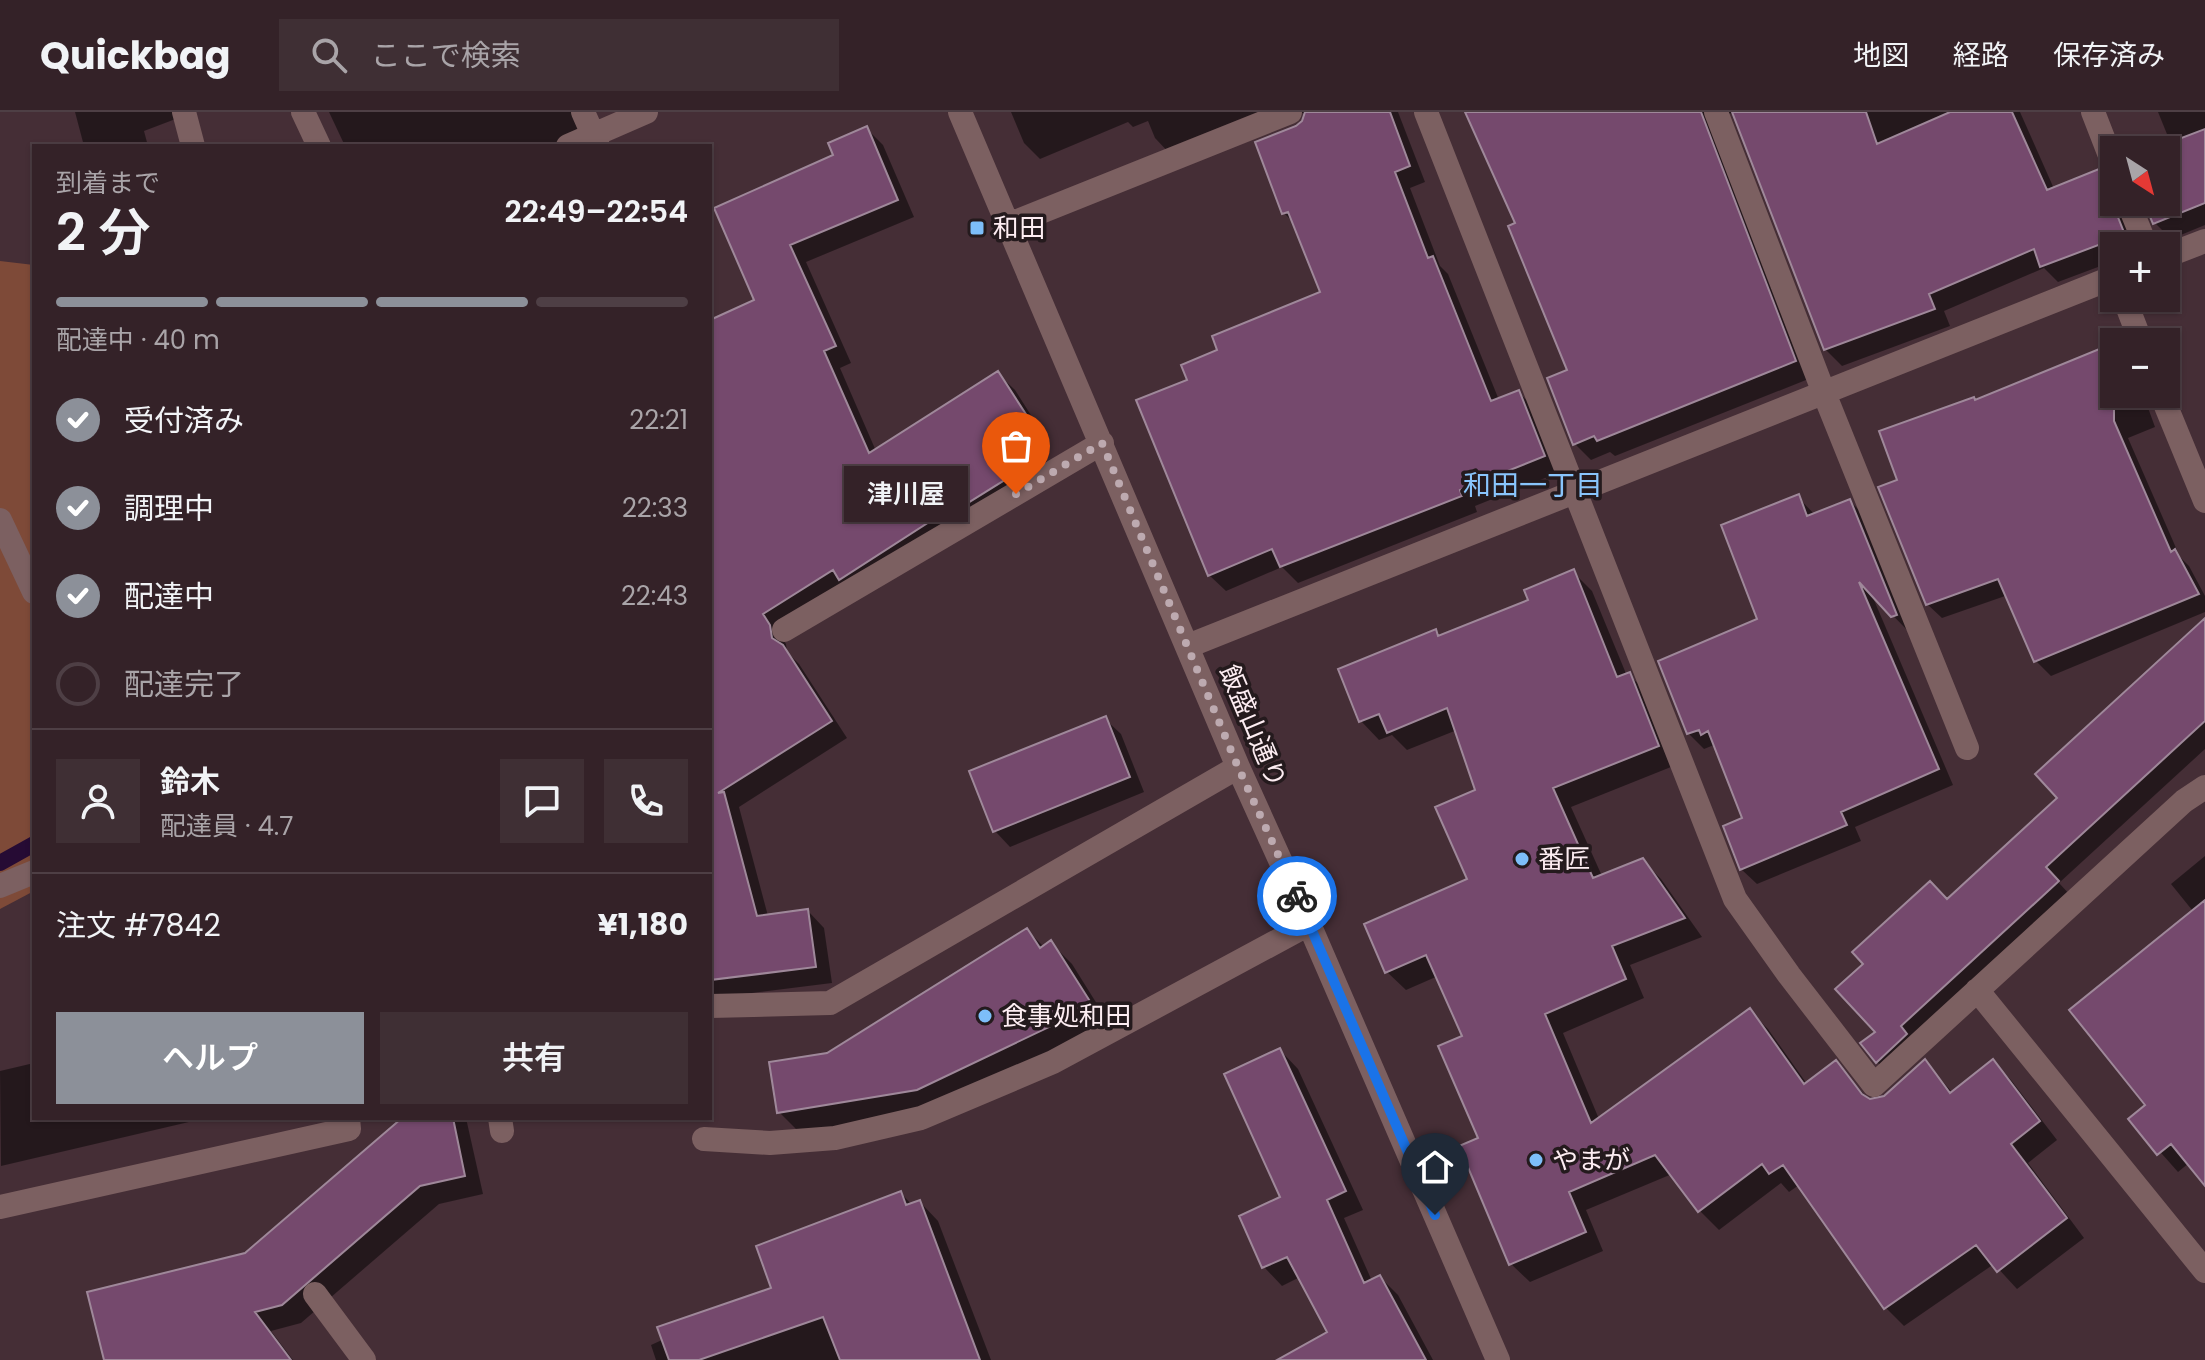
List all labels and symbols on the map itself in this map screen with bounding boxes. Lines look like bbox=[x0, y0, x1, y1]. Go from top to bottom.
north arrow bbox=[2100, 136, 2180, 216]
place label: 和田 bbox=[993, 210, 1045, 246]
marker: 和田 bbox=[968, 219, 986, 237]
pin bbox=[982, 412, 1050, 494]
callout: 津川屋 bbox=[844, 466, 968, 522]
district label: 和田一丁目 bbox=[1463, 466, 1603, 505]
street label: 飯盛山通り bbox=[1211, 659, 1295, 793]
place label: 番匠 bbox=[1538, 841, 1590, 877]
marker: 番匠 bbox=[1513, 850, 1531, 868]
courier bbox=[1257, 856, 1337, 936]
place label: 食事処和田 bbox=[1001, 998, 1131, 1034]
marker: 食事処和田 bbox=[976, 1007, 994, 1025]
pin bbox=[1401, 1133, 1469, 1215]
place label: やまが bbox=[1552, 1142, 1630, 1178]
marker: やまが bbox=[1527, 1151, 1545, 1169]

